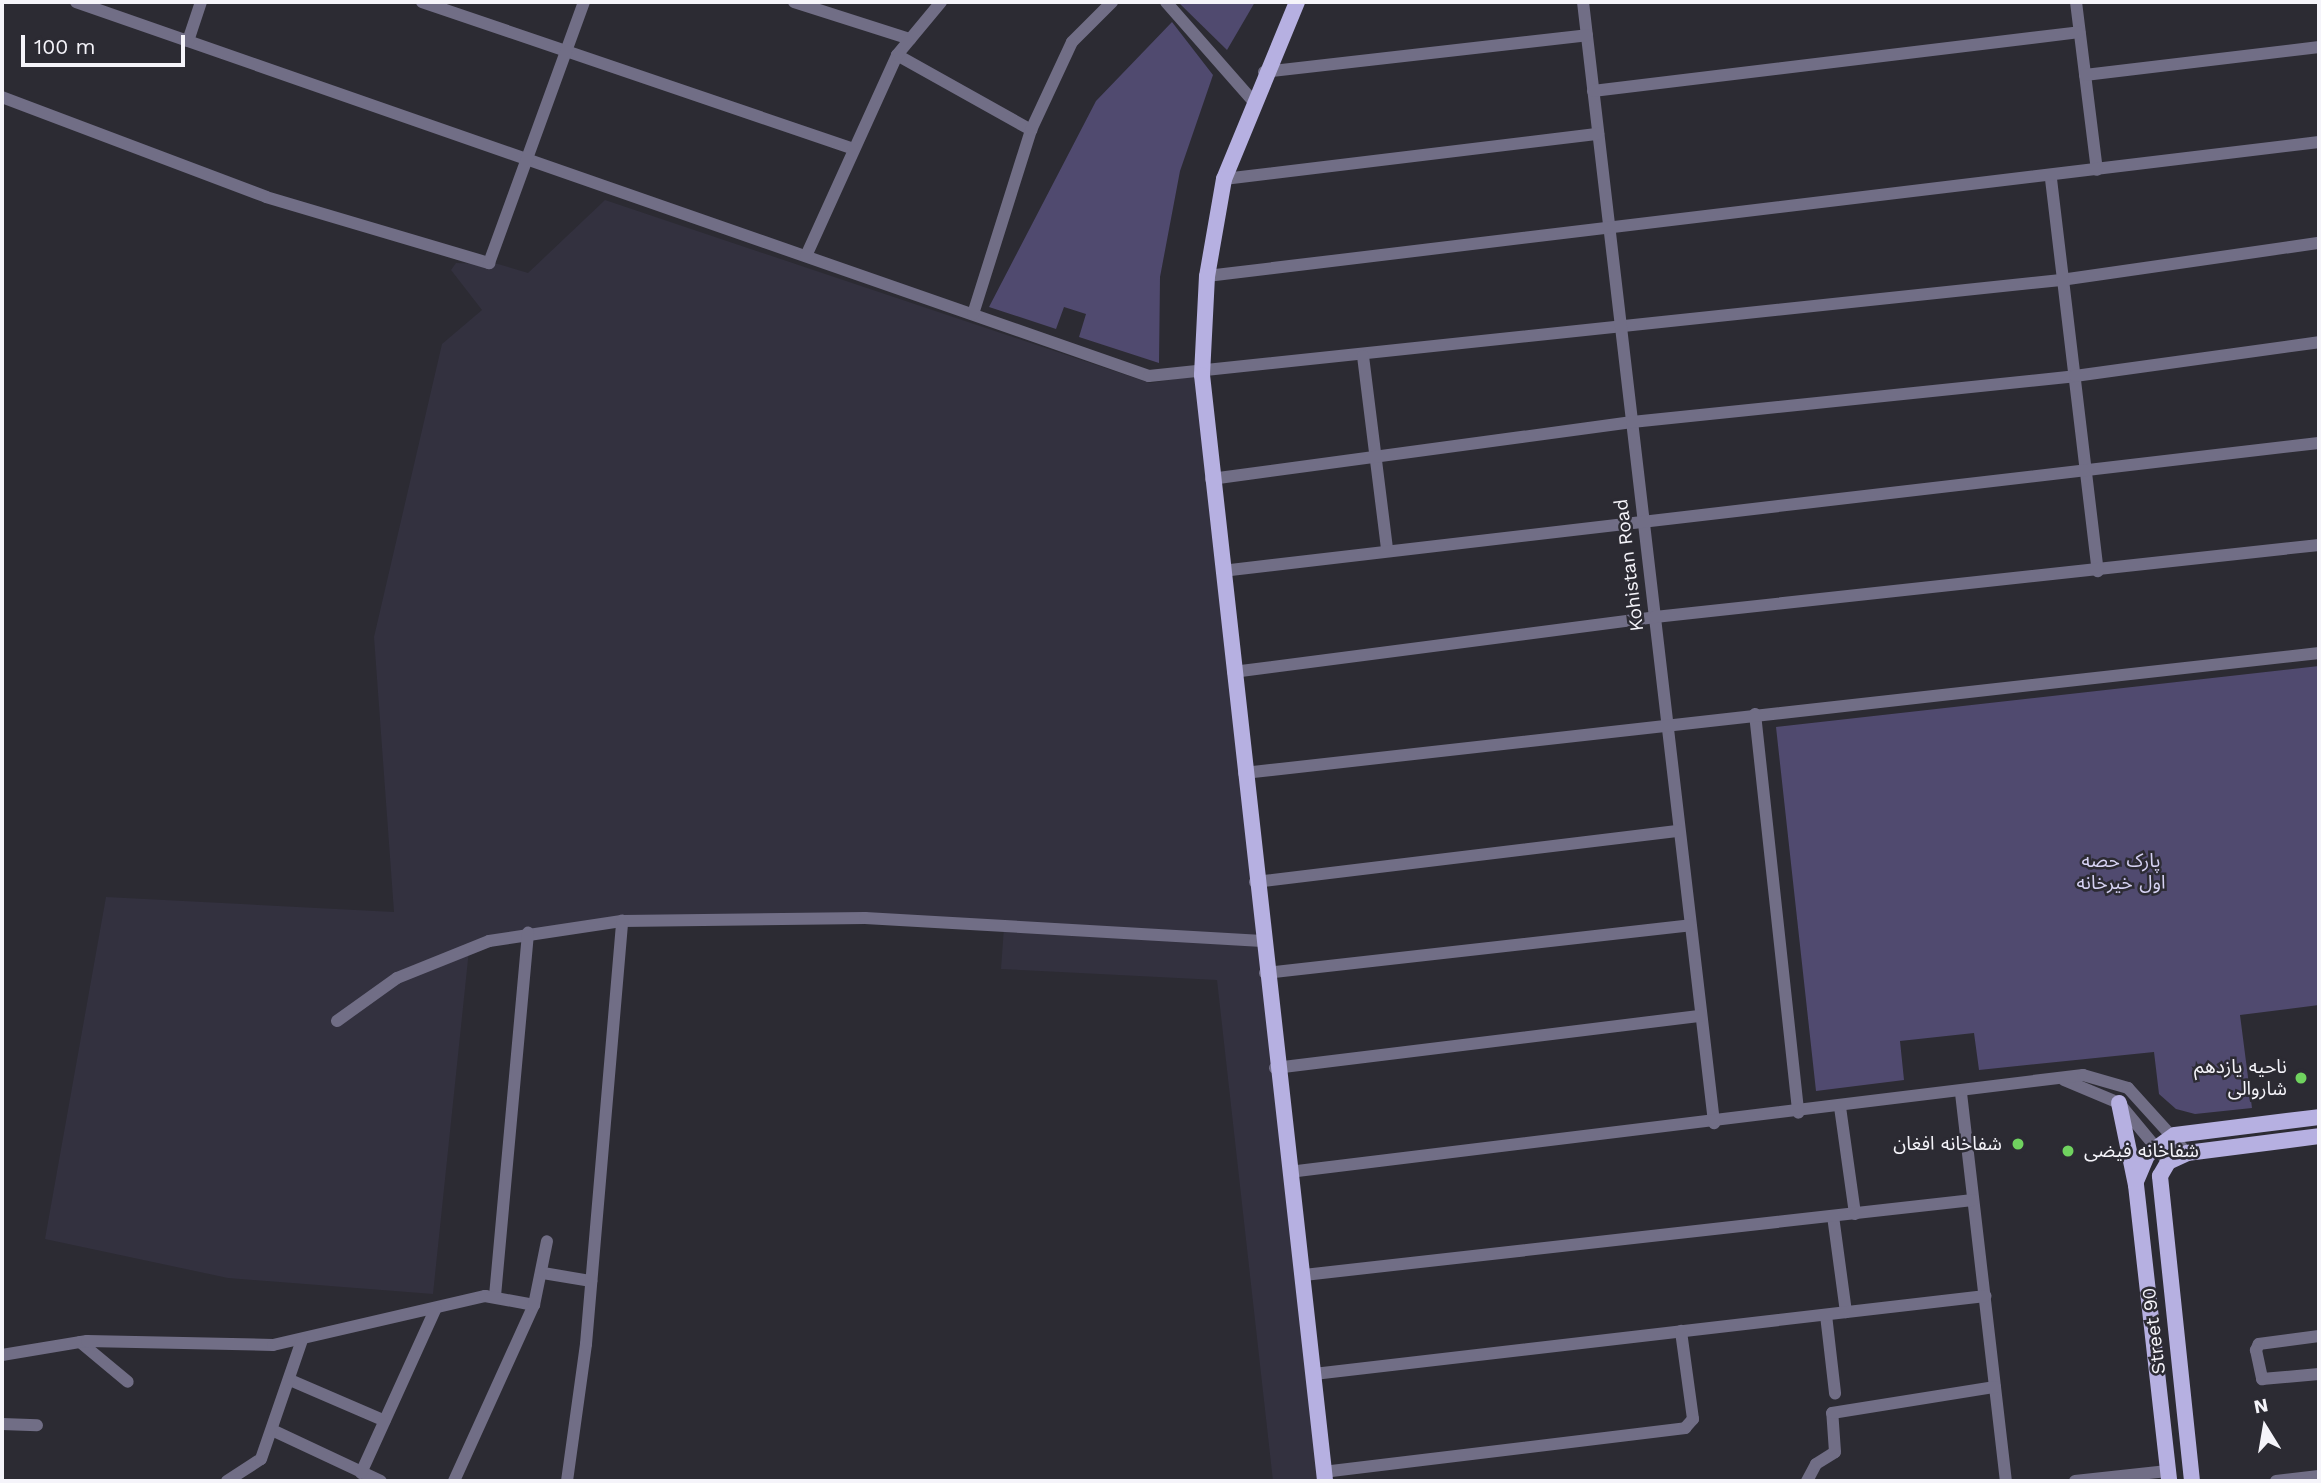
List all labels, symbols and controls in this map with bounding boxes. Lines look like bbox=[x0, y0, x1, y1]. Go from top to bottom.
scale bar bbox=[24, 21, 189, 65]
text: 100 m bbox=[34, 34, 96, 59]
street label: Kohistan Road bbox=[1610, 497, 1648, 633]
park label: پارک حصه اول خیرخانه bbox=[2077, 850, 2165, 894]
place label: ناحیه یازدهم شاروالی bbox=[2194, 1056, 2287, 1100]
marker: ناحیه یازدهم شاروالی bbox=[2293, 1070, 2309, 1086]
place label: شفاخانه افغان bbox=[1893, 1133, 2002, 1155]
marker: شفاخانه افغان bbox=[2008, 1134, 2028, 1154]
place label: شفاخانه فیضی bbox=[2084, 1140, 2199, 1162]
marker: شفاخانه فیضی bbox=[2058, 1141, 2078, 1161]
street label: Street 90 bbox=[2137, 1286, 2171, 1376]
north arrow bbox=[2230, 1392, 2300, 1462]
text: N bbox=[2252, 1393, 2270, 1419]

